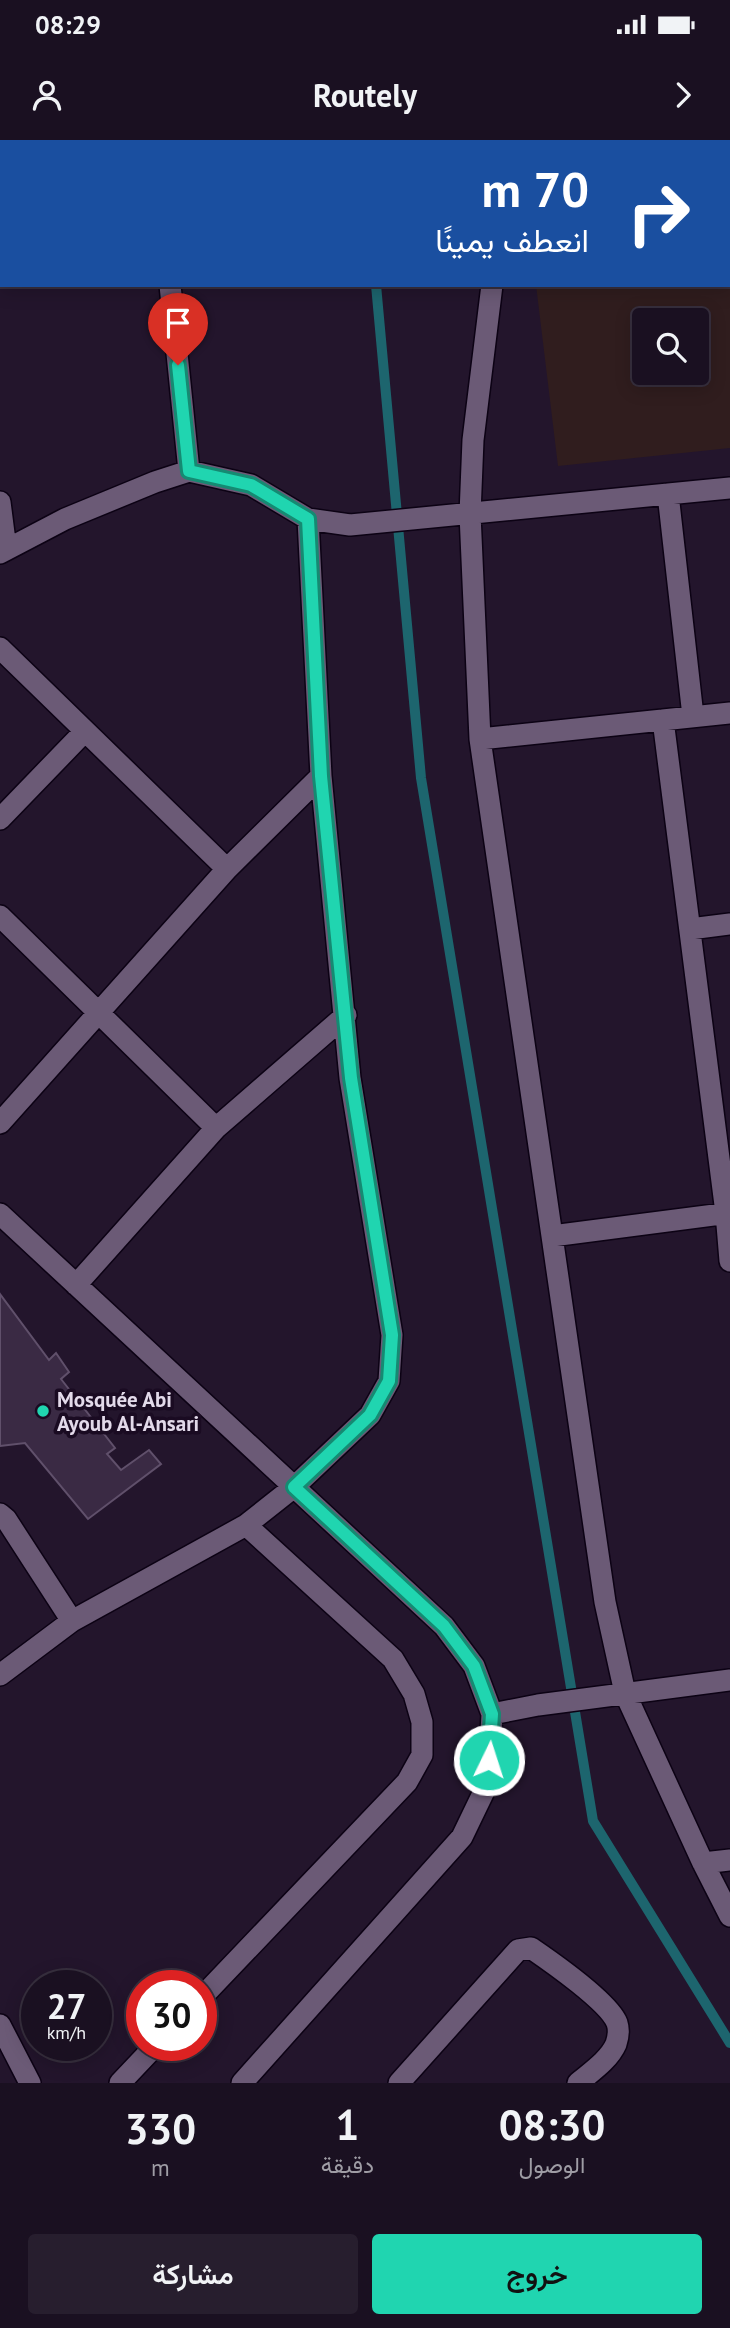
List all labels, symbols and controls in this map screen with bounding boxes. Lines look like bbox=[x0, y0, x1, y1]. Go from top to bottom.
text: 08:29 bbox=[35, 8, 101, 41]
text: Routely bbox=[313, 74, 417, 116]
icon: person bbox=[28, 76, 66, 114]
icon: forward bbox=[664, 76, 702, 114]
text: 70 m bbox=[482, 157, 589, 221]
icon: right bbox=[613, 168, 704, 259]
text: انعطف يمينًا bbox=[435, 219, 589, 261]
pin bbox=[148, 293, 208, 365]
icon: arrive bbox=[159, 304, 197, 342]
map controls bbox=[632, 308, 709, 385]
button: search bbox=[632, 308, 709, 385]
place label: Mosquée Abi Ayoub Al-Ansari bbox=[57, 1386, 199, 1437]
marker: Mosquée Abi Ayoub Al-Ansari bbox=[35, 1403, 51, 1419]
position arrow bbox=[452, 1723, 526, 1797]
speed limit sign: 30 bbox=[126, 1970, 217, 2061]
text: 27 bbox=[47, 1983, 86, 2029]
text: km/h bbox=[47, 2021, 86, 2044]
text: 1 bbox=[336, 2097, 359, 2152]
text: 08:30 bbox=[499, 2097, 605, 2152]
text: 330 bbox=[125, 2101, 196, 2156]
text: دقيقة bbox=[321, 2150, 374, 2179]
text: الوصول bbox=[519, 2150, 585, 2179]
text: m bbox=[151, 2153, 170, 2182]
button: مشاركة bbox=[28, 2234, 358, 2314]
button: خروج bbox=[372, 2234, 702, 2314]

